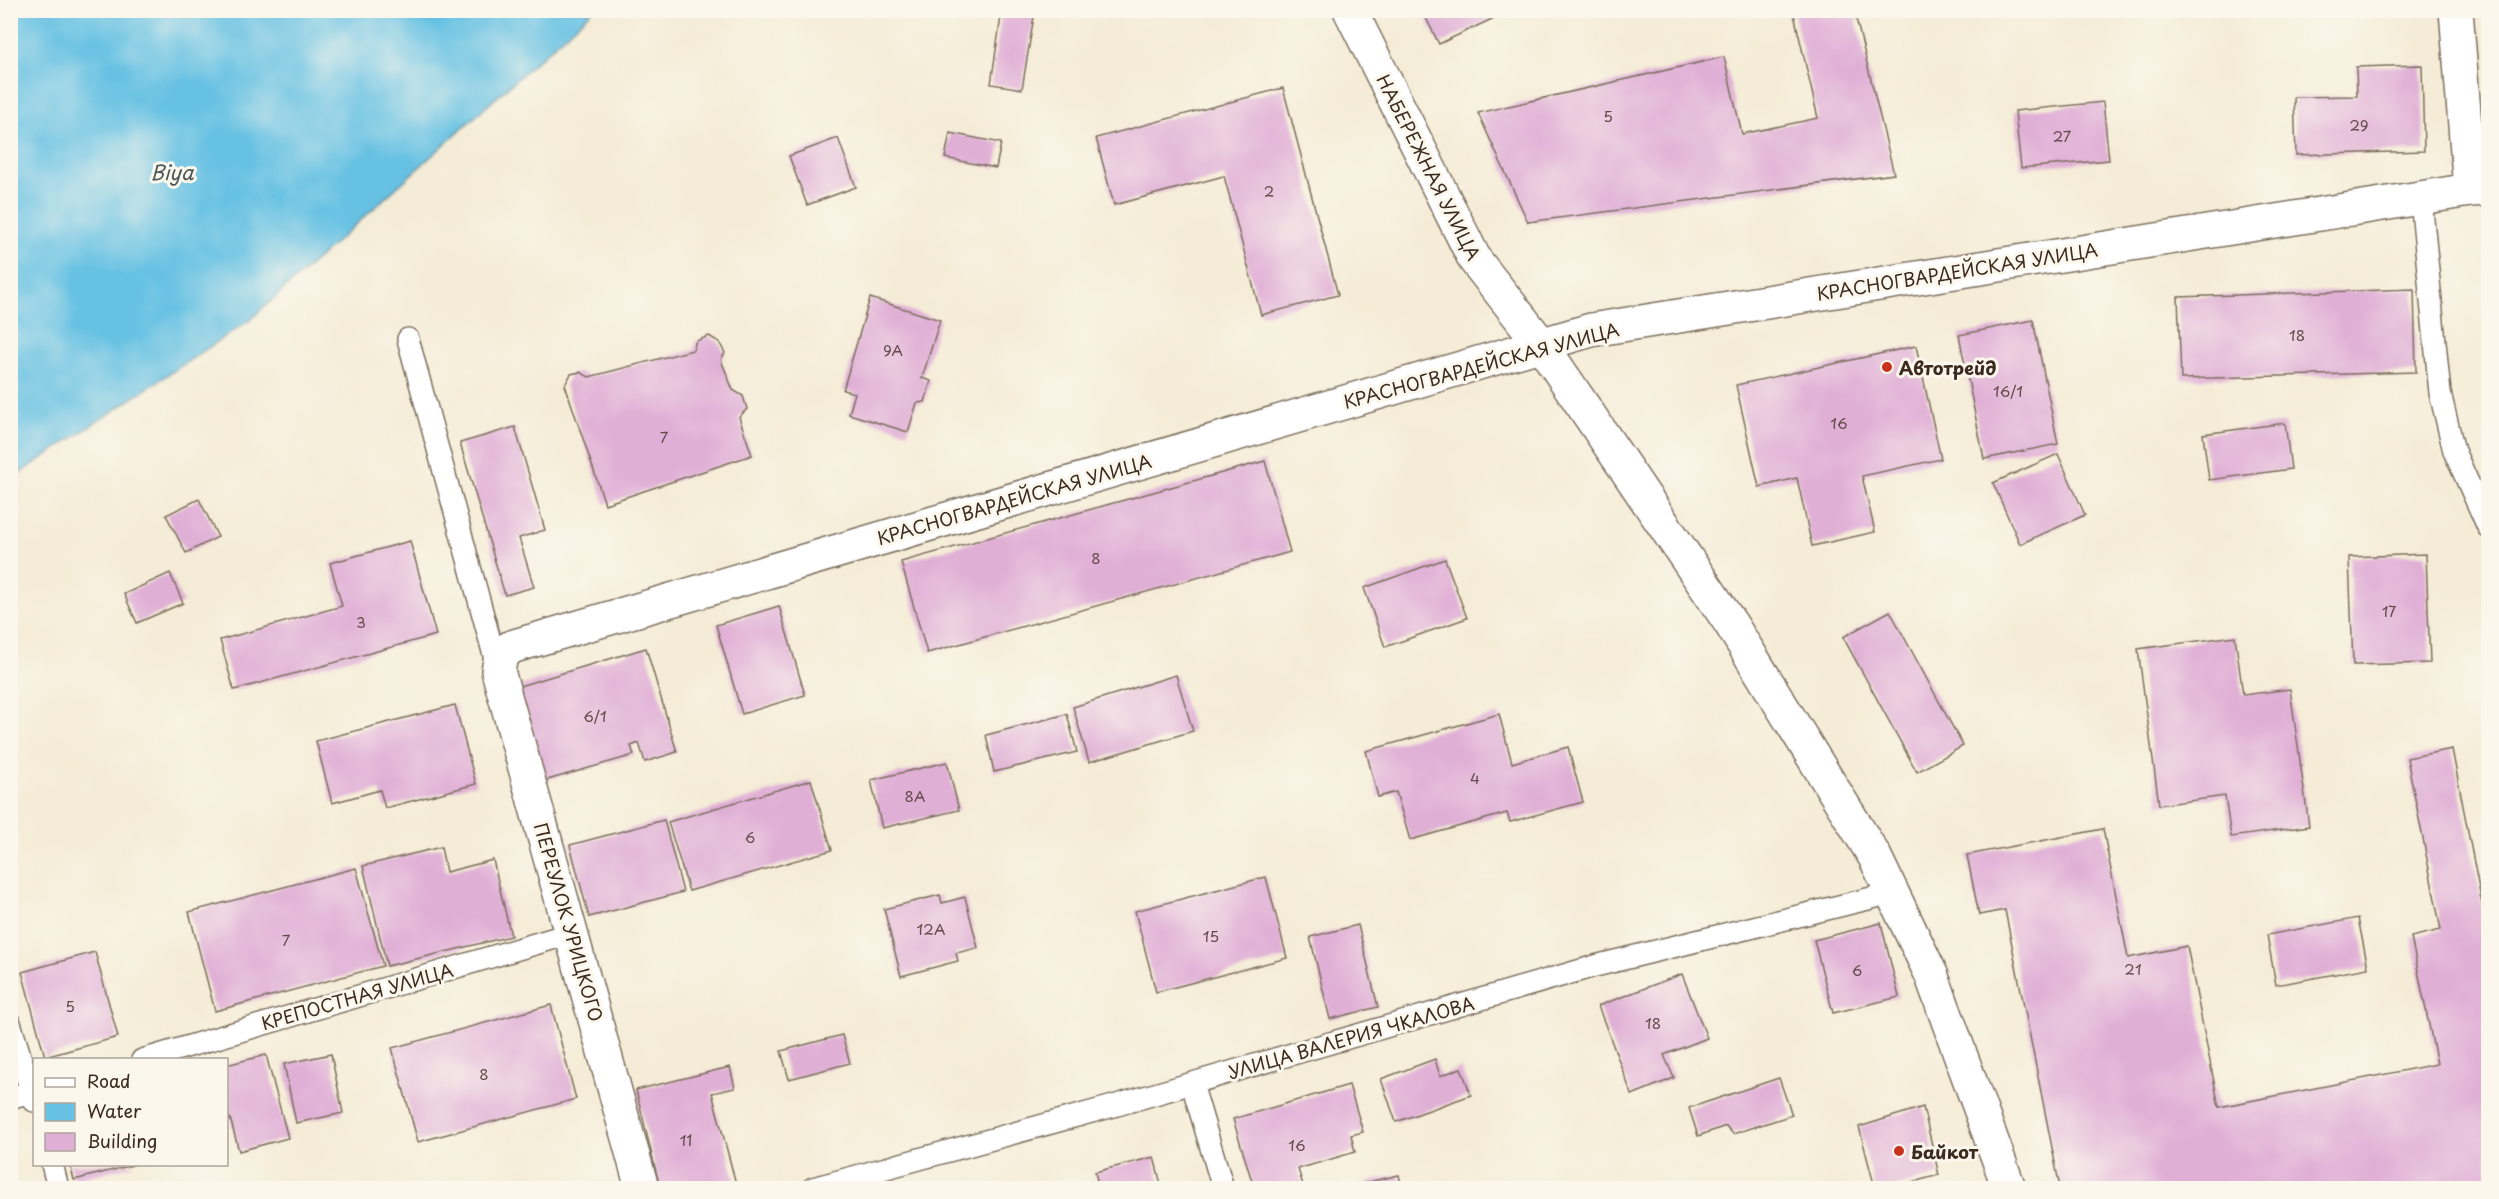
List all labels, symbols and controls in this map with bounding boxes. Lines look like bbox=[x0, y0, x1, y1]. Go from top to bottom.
street label: НАБЕРЕЖНАЯ УЛИЦА bbox=[1370, 69, 1488, 265]
house number: 5 bbox=[1603, 104, 1613, 127]
house number: 29 bbox=[2349, 113, 2369, 136]
house number: 27 bbox=[2053, 124, 2072, 147]
water label: Biya bbox=[150, 157, 195, 187]
house number: 2 bbox=[1264, 179, 1274, 202]
street label: КРАСНОГВАРДЕЙСКАЯ УЛИЦА bbox=[1814, 235, 2100, 307]
street label: КРАСНОГВАРДЕЙСКАЯ УЛИЦА bbox=[1340, 315, 1622, 415]
house number: 18 bbox=[2289, 323, 2305, 346]
house number: 9А bbox=[883, 338, 903, 361]
place label: Автотрейд bbox=[1899, 354, 1996, 381]
marker: Автотрейд bbox=[1880, 360, 1894, 374]
house number: 16/1 bbox=[1993, 379, 2023, 402]
house number: 16 bbox=[1830, 411, 1848, 434]
house number: 7 bbox=[660, 425, 669, 448]
street label: КРАСНОГВАРДЕЙСКАЯ УЛИЦА bbox=[874, 447, 1155, 551]
house number: 8 bbox=[1091, 546, 1101, 569]
house number: 17 bbox=[2382, 599, 2396, 622]
house number: 3 bbox=[356, 610, 366, 633]
house number: 6/1 bbox=[583, 704, 607, 727]
house number: 4 bbox=[1470, 766, 1480, 789]
house number: 8А bbox=[905, 784, 925, 807]
street label: ПЕРЕУЛОК УРИЦКОГО bbox=[528, 819, 610, 1025]
house number: 6 bbox=[745, 825, 755, 848]
house number: 12А bbox=[917, 917, 945, 940]
house number: 15 bbox=[1203, 924, 1219, 947]
house number: 7 bbox=[282, 928, 291, 951]
street label: КРЕПОСТНАЯ УЛИЦА bbox=[258, 956, 456, 1036]
house number: 21 bbox=[2124, 957, 2142, 980]
house number: 6 bbox=[1852, 958, 1862, 981]
street label: УЛИЦА ВАЛЕРИЯ ЧКАЛОВА bbox=[1225, 989, 1477, 1085]
house number: 5 bbox=[65, 994, 75, 1017]
house number: 18 bbox=[1645, 1011, 1661, 1034]
legend bbox=[33, 1058, 228, 1166]
house number: 8 bbox=[479, 1062, 489, 1085]
text: Road bbox=[87, 1067, 131, 1094]
text: Water bbox=[87, 1097, 142, 1124]
text: Building bbox=[87, 1127, 157, 1154]
house number: 11 bbox=[680, 1128, 692, 1151]
house number: 16 bbox=[1288, 1133, 1306, 1156]
place label: Байкот bbox=[1911, 1138, 1979, 1165]
marker: Байкот bbox=[1892, 1144, 1906, 1158]

